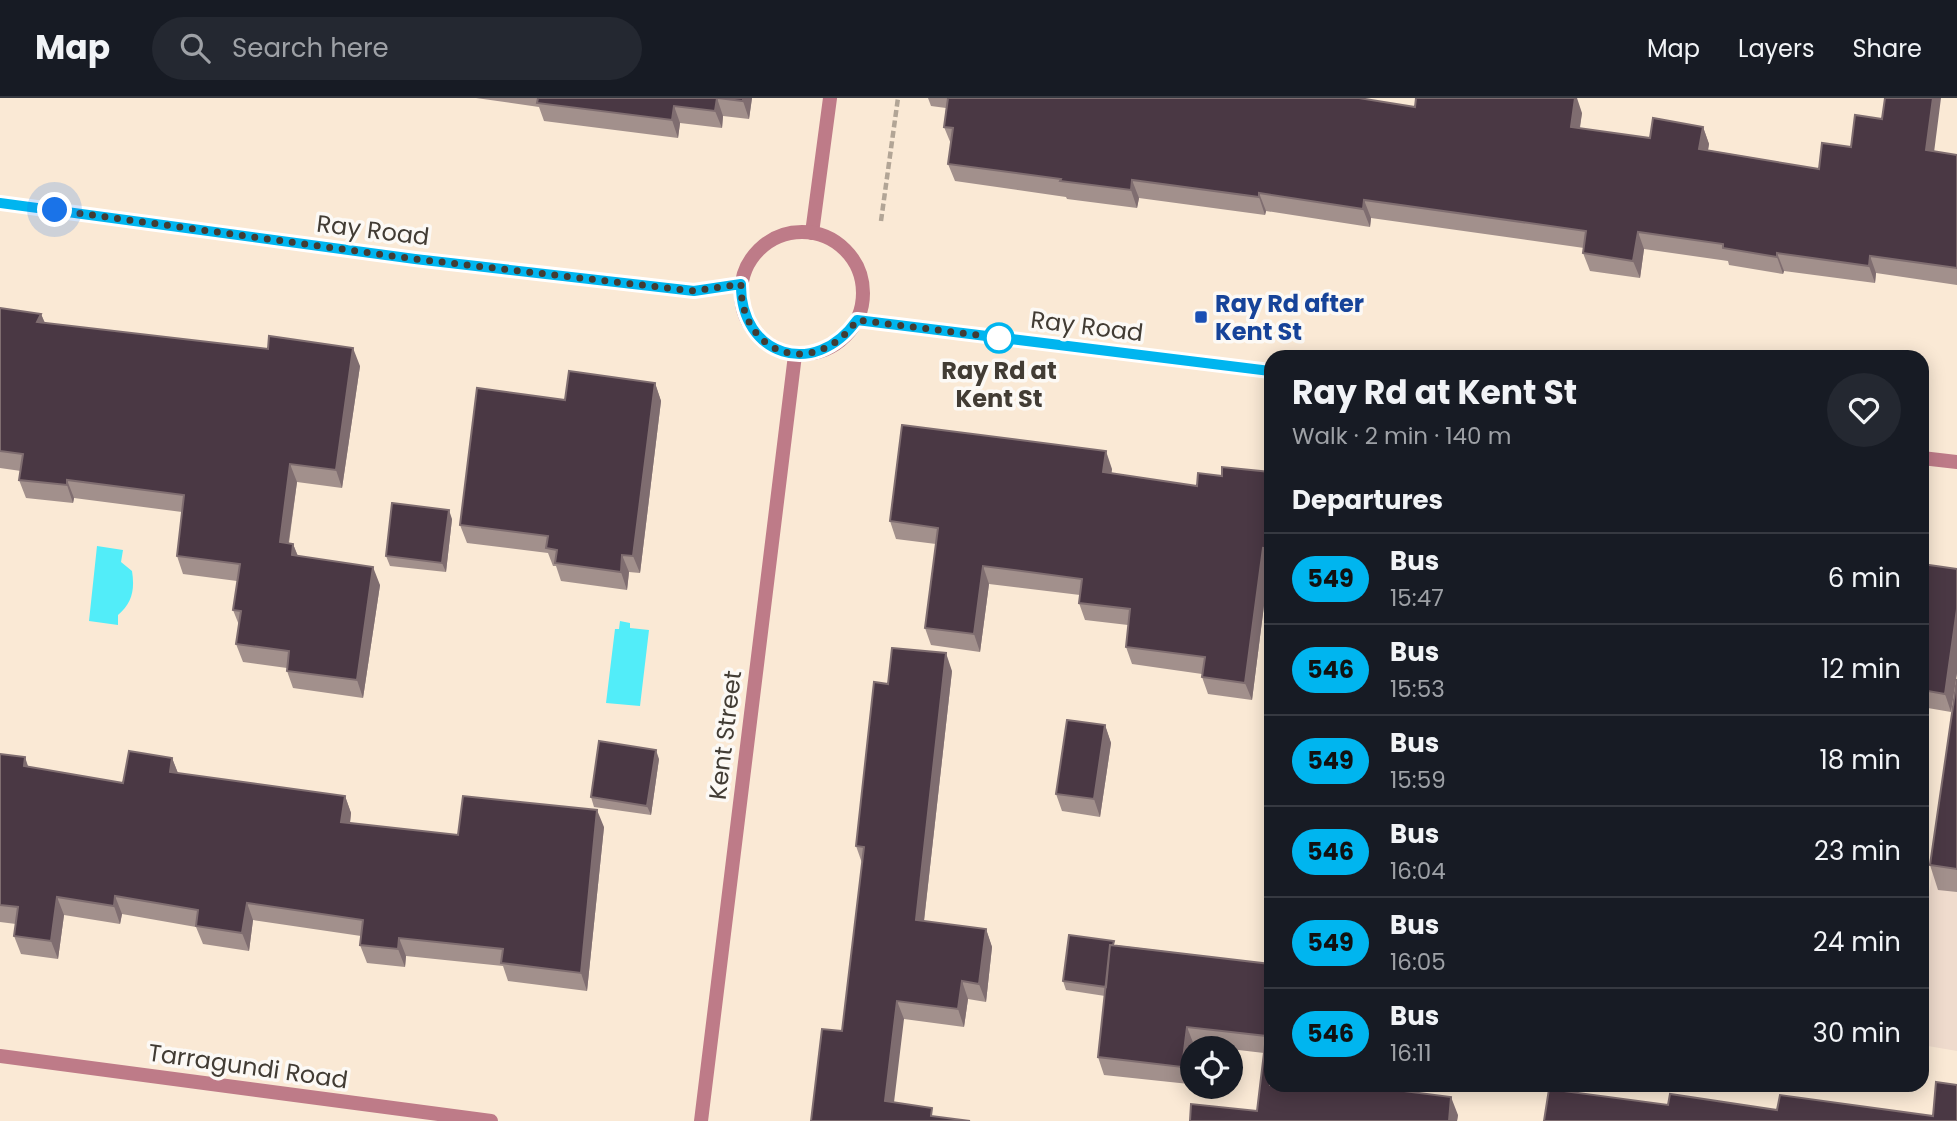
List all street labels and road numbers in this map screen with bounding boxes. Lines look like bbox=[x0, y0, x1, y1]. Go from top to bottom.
street label: Ray Road bbox=[315, 207, 431, 253]
street label: Ray Road bbox=[1029, 303, 1145, 349]
street label: Kent Street bbox=[701, 668, 749, 802]
street label: Tarragundi Road bbox=[146, 1036, 350, 1096]

